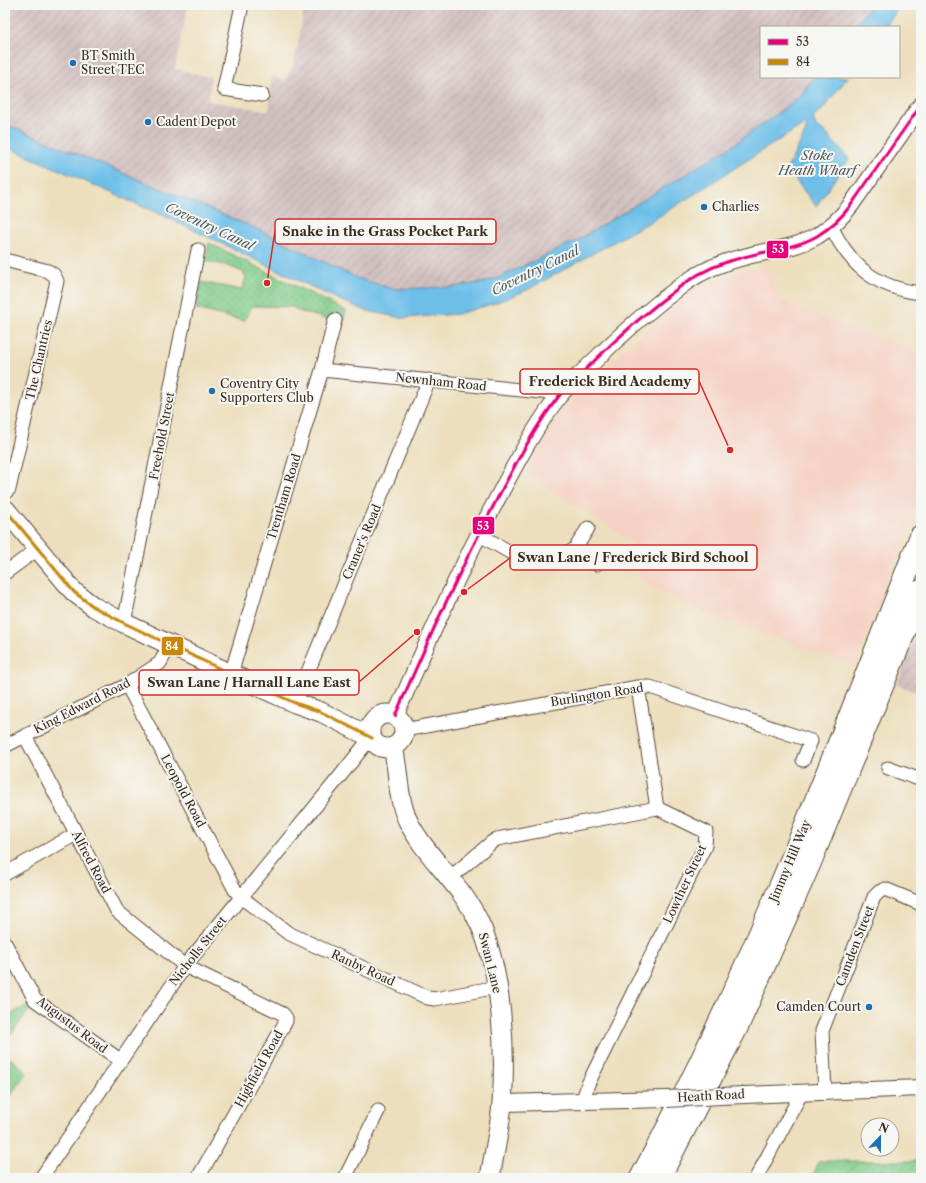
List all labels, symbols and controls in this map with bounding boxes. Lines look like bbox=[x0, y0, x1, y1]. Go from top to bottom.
legend bbox=[760, 26, 900, 78]
text: 53 bbox=[796, 34, 809, 49]
place label: BT Smith Street TEC bbox=[81, 48, 144, 77]
text: 84 bbox=[796, 54, 810, 69]
marker: BT Smith Street TEC bbox=[68, 58, 78, 68]
place label: Cadent Depot bbox=[156, 114, 237, 129]
marker: Cadent Depot bbox=[143, 117, 153, 127]
water label: Stoke Heath Wharf bbox=[777, 147, 861, 178]
water label: Coventry Canal bbox=[163, 199, 258, 254]
place label: Charlies bbox=[712, 199, 759, 214]
marker: Charlies bbox=[699, 202, 709, 212]
callout: Snake in the Grass Pocket Park bbox=[275, 219, 496, 244]
text: Snake in the Grass Pocket Park bbox=[282, 223, 488, 239]
line badge: 53 bbox=[766, 240, 789, 259]
water label: Coventry Canal bbox=[489, 241, 583, 298]
text: 53 bbox=[772, 242, 784, 256]
street label: The Chantries bbox=[22, 318, 55, 401]
street label: Newnham Road bbox=[395, 369, 488, 394]
callout: Frederick Bird Academy bbox=[520, 369, 699, 394]
text: Frederick Bird Academy bbox=[529, 373, 692, 389]
place label: Coventry City Supporters Club bbox=[220, 376, 314, 405]
marker: Coventry City Supporters Club bbox=[207, 386, 217, 396]
street label: Freehold Street bbox=[146, 390, 178, 481]
street label: Trentham Road bbox=[263, 451, 304, 542]
street label: Craner's Road bbox=[339, 501, 384, 582]
line badge: 53 bbox=[472, 516, 495, 535]
text: 53 bbox=[477, 519, 489, 533]
callout: Swan Lane / Frederick Bird School bbox=[510, 545, 757, 570]
text: Swan Lane / Frederick Bird School bbox=[517, 549, 749, 565]
line badge: 84 bbox=[161, 636, 184, 656]
text: 84 bbox=[165, 639, 179, 653]
callout: Swan Lane / Harnall Lane East bbox=[139, 670, 359, 695]
street label: King Edward Road bbox=[31, 674, 133, 736]
text: Swan Lane / Harnall Lane East bbox=[147, 674, 352, 690]
street label: Burlington Road bbox=[549, 680, 645, 709]
street label: Leopold Road bbox=[158, 752, 209, 830]
street label: Jimmy Hill Way bbox=[765, 817, 814, 906]
street label: Alfred Road bbox=[68, 827, 114, 896]
street label: Lowther Street bbox=[660, 841, 710, 926]
street label: Camden Street bbox=[832, 903, 877, 988]
street label: Nicholls Street bbox=[166, 912, 230, 988]
street label: Swan Lane bbox=[476, 931, 505, 995]
street label: Ranby Road bbox=[329, 946, 398, 989]
street label: Augustus Road bbox=[33, 993, 111, 1056]
place label: Camden Court bbox=[776, 999, 862, 1014]
marker: Camden Court bbox=[864, 1002, 874, 1012]
street label: Highfield Road bbox=[231, 1027, 286, 1110]
street label: Heath Road bbox=[677, 1086, 746, 1105]
north arrow bbox=[860, 1117, 900, 1157]
text: N bbox=[877, 1119, 891, 1136]

